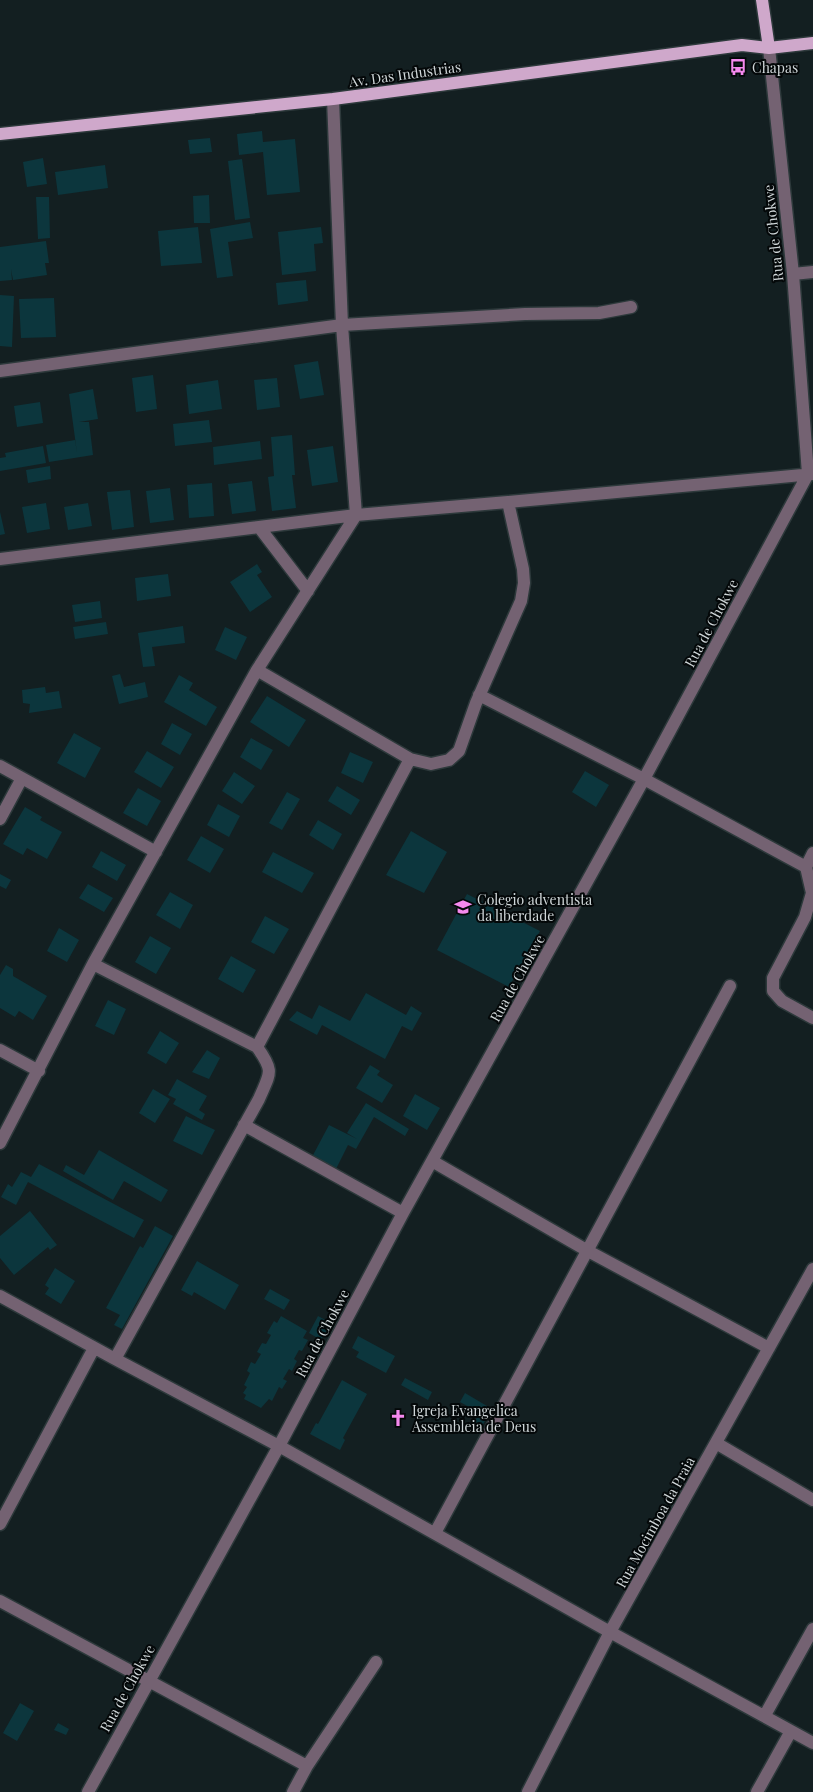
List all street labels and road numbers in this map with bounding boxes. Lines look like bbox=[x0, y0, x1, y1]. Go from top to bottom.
street label: Av. Das Industrias bbox=[347, 57, 462, 91]
street label: Rua de Chokwe bbox=[758, 184, 788, 282]
street label: Rua de Chokwe bbox=[680, 576, 742, 670]
street label: Rua de Chokwe bbox=[485, 931, 549, 1025]
street label: Rua de Chokwe bbox=[291, 1286, 353, 1380]
street label: Rua Mocimboa da Praia bbox=[611, 1453, 699, 1591]
street label: Rua de Chokwe bbox=[95, 1641, 159, 1735]

